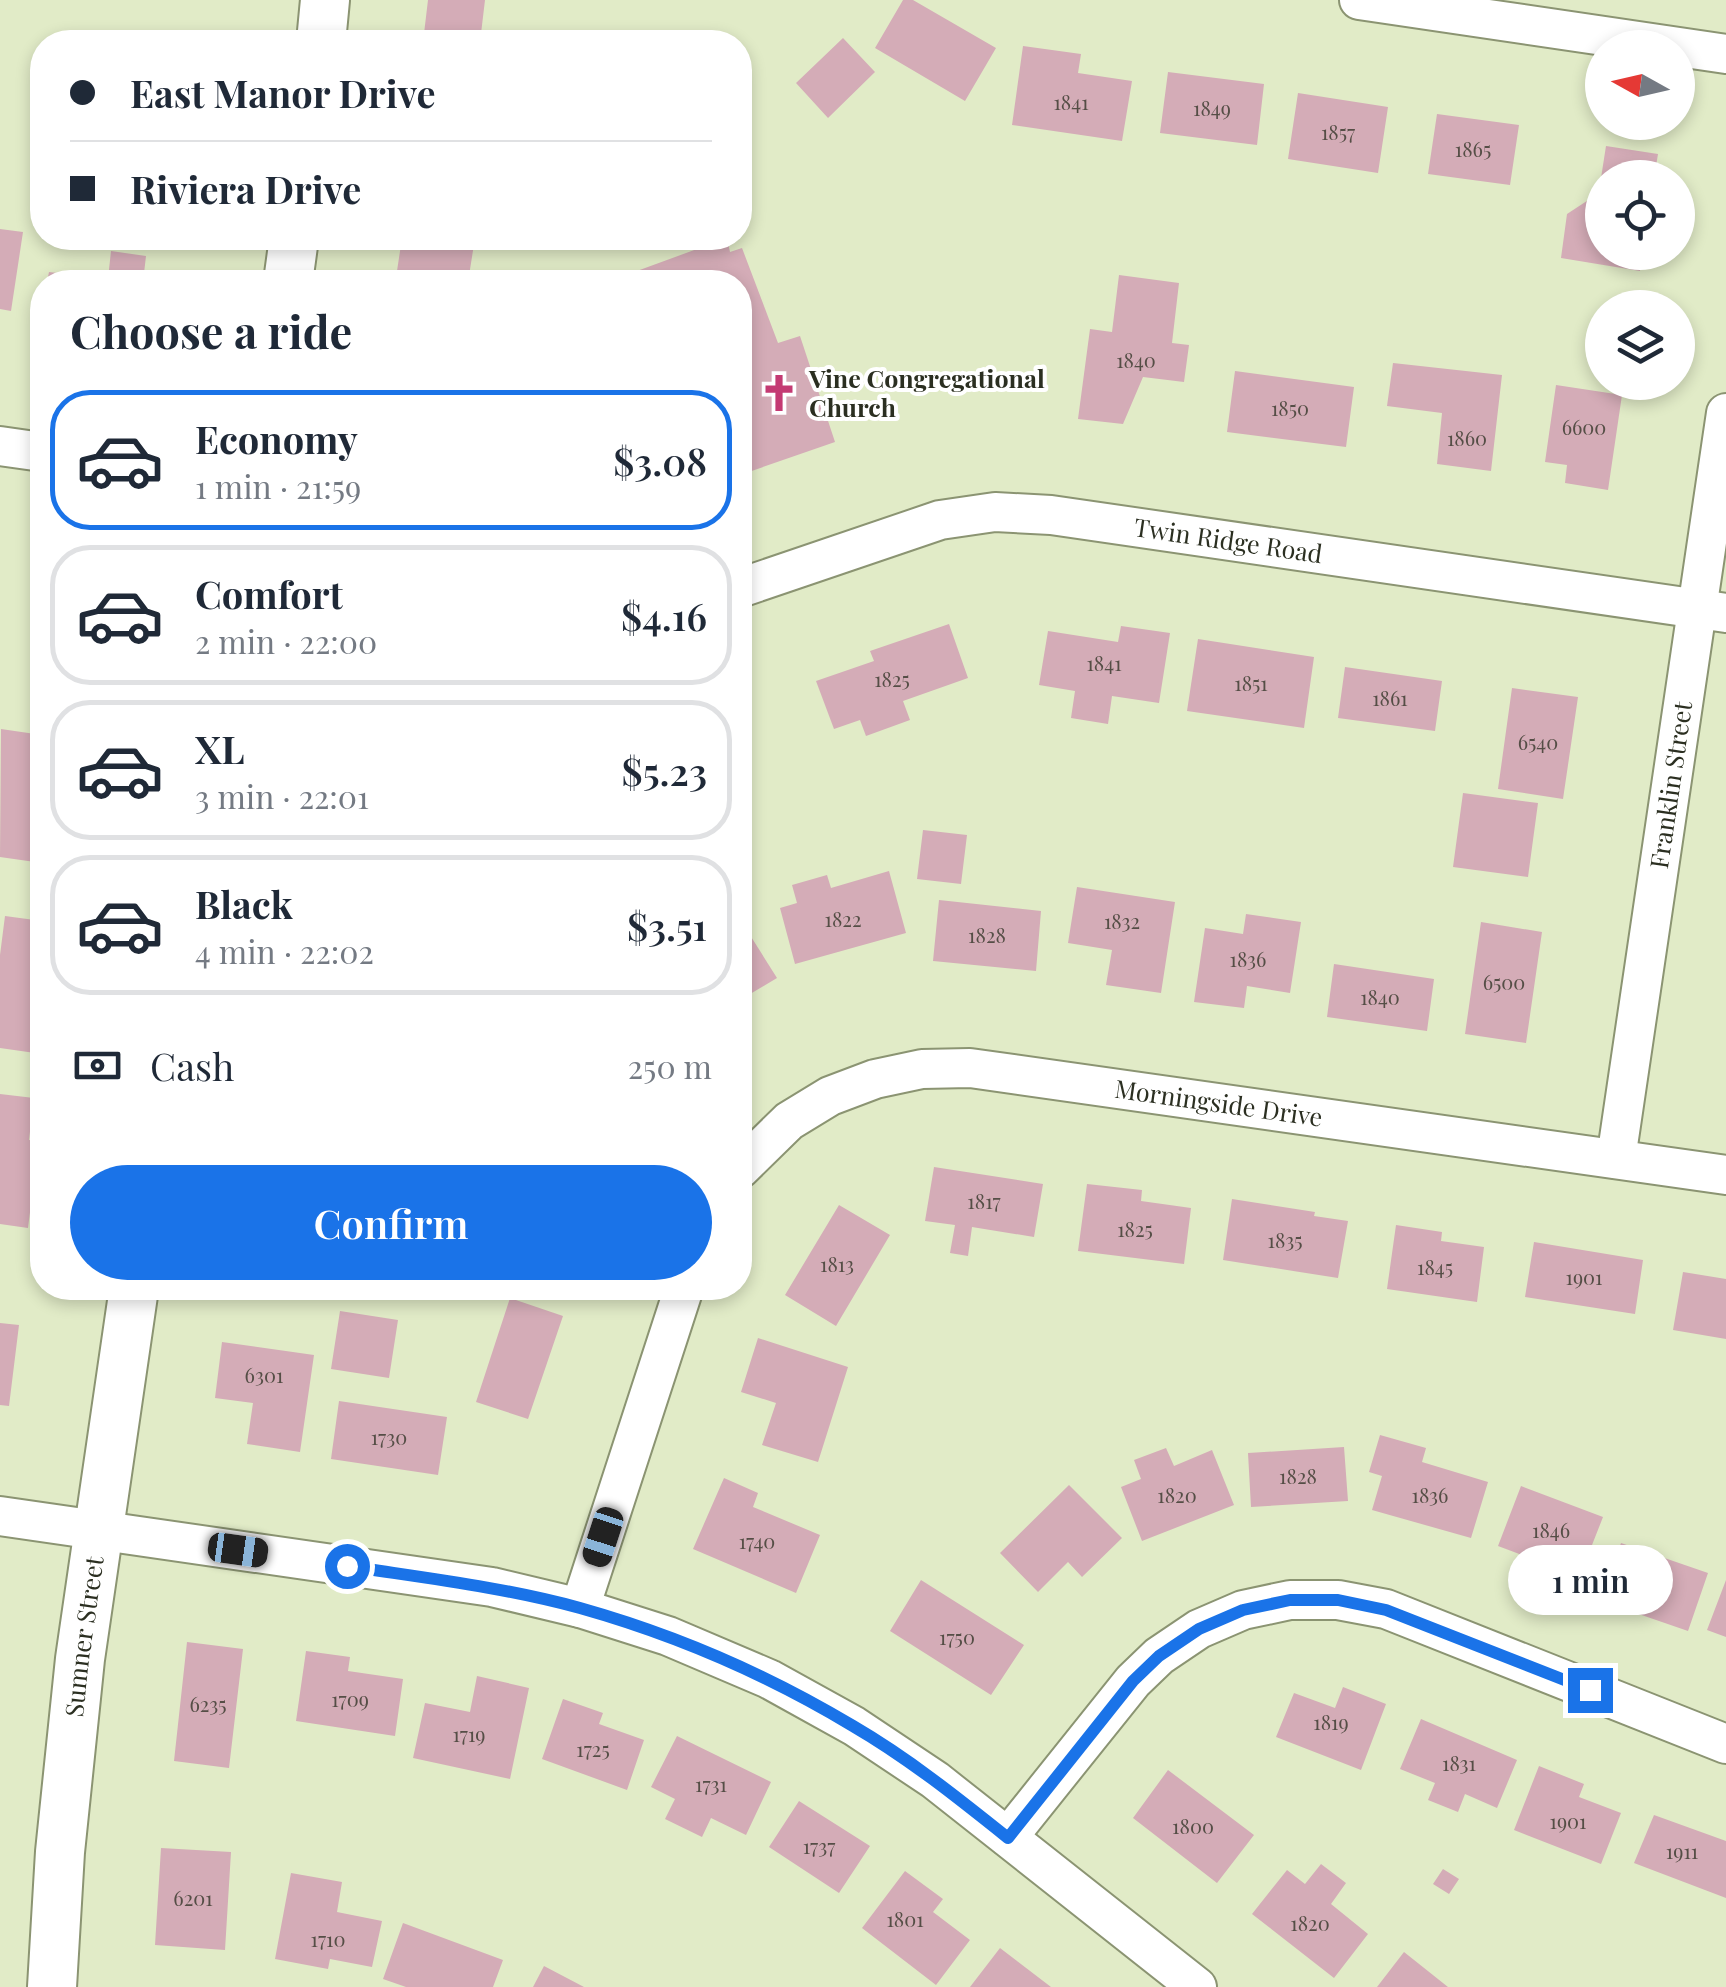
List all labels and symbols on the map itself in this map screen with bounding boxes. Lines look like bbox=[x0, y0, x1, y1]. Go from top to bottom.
north arrow bbox=[1585, 30, 1695, 140]
house number: 1841 bbox=[1053, 88, 1089, 115]
house number: 1849 bbox=[1193, 94, 1231, 121]
house number: 1857 bbox=[1321, 118, 1355, 145]
house number: 1865 bbox=[1455, 135, 1491, 162]
house number: 1840 bbox=[1116, 346, 1156, 373]
place label: Vine Congregational Church bbox=[808, 361, 1045, 423]
church icon: Vine Congregational Church bbox=[758, 372, 800, 414]
house number: 1850 bbox=[1271, 394, 1309, 421]
house number: 6600 bbox=[1562, 413, 1606, 440]
house number: 1860 bbox=[1447, 424, 1487, 451]
street label: Twin Ridge Road bbox=[1132, 509, 1325, 569]
house number: 1841 bbox=[1086, 649, 1122, 676]
house number: 1825 bbox=[874, 665, 910, 692]
house number: 1851 bbox=[1234, 669, 1268, 696]
house number: 1861 bbox=[1372, 684, 1408, 711]
street label: Franklin Street bbox=[1641, 698, 1698, 871]
house number: 6540 bbox=[1518, 728, 1558, 755]
house number: 1822 bbox=[825, 905, 861, 932]
house number: 1832 bbox=[1104, 907, 1140, 934]
house number: 1828 bbox=[968, 921, 1006, 948]
house number: 1836 bbox=[1230, 945, 1266, 972]
house number: 6500 bbox=[1483, 968, 1525, 995]
house number: 1840 bbox=[1360, 983, 1400, 1010]
street label: Morningside Drive bbox=[1113, 1071, 1325, 1133]
house number: 1817 bbox=[967, 1187, 1001, 1214]
house number: 1825 bbox=[1117, 1215, 1153, 1242]
house number: 1835 bbox=[1268, 1226, 1302, 1253]
house number: 1813 bbox=[820, 1250, 854, 1277]
house number: 1845 bbox=[1417, 1253, 1453, 1280]
house number: 1901 bbox=[1566, 1263, 1602, 1290]
house number: 6301 bbox=[245, 1361, 283, 1388]
house number: 1730 bbox=[371, 1423, 407, 1450]
house number: 1828 bbox=[1279, 1462, 1317, 1489]
house number: 1820 bbox=[1157, 1481, 1197, 1508]
house number: 1836 bbox=[1412, 1481, 1448, 1508]
car bbox=[579, 1504, 627, 1570]
house number: 1846 bbox=[1532, 1516, 1570, 1543]
house number: 1740 bbox=[739, 1527, 775, 1554]
car bbox=[206, 1531, 270, 1569]
route start bbox=[325, 1544, 370, 1589]
callout: 1 min bbox=[1508, 1545, 1672, 1615]
street label: Sumner Street bbox=[56, 1553, 110, 1718]
house number: 1750 bbox=[939, 1623, 975, 1650]
route end bbox=[1568, 1668, 1613, 1713]
house number: 1709 bbox=[331, 1685, 369, 1712]
house number: 6235 bbox=[189, 1690, 227, 1717]
house number: 1819 bbox=[1313, 1708, 1349, 1735]
house number: 1719 bbox=[452, 1720, 486, 1747]
house number: 1725 bbox=[576, 1735, 610, 1762]
house number: 1831 bbox=[1442, 1749, 1476, 1776]
house number: 1731 bbox=[695, 1770, 727, 1797]
house number: 1901 bbox=[1550, 1807, 1586, 1834]
house number: 1800 bbox=[1172, 1812, 1214, 1839]
house number: 1737 bbox=[803, 1832, 835, 1859]
house number: 1911 bbox=[1666, 1837, 1698, 1864]
house number: 6201 bbox=[173, 1884, 213, 1911]
house number: 1801 bbox=[886, 1905, 924, 1932]
house number: 1820 bbox=[1290, 1909, 1330, 1936]
house number: 1710 bbox=[311, 1925, 345, 1952]

